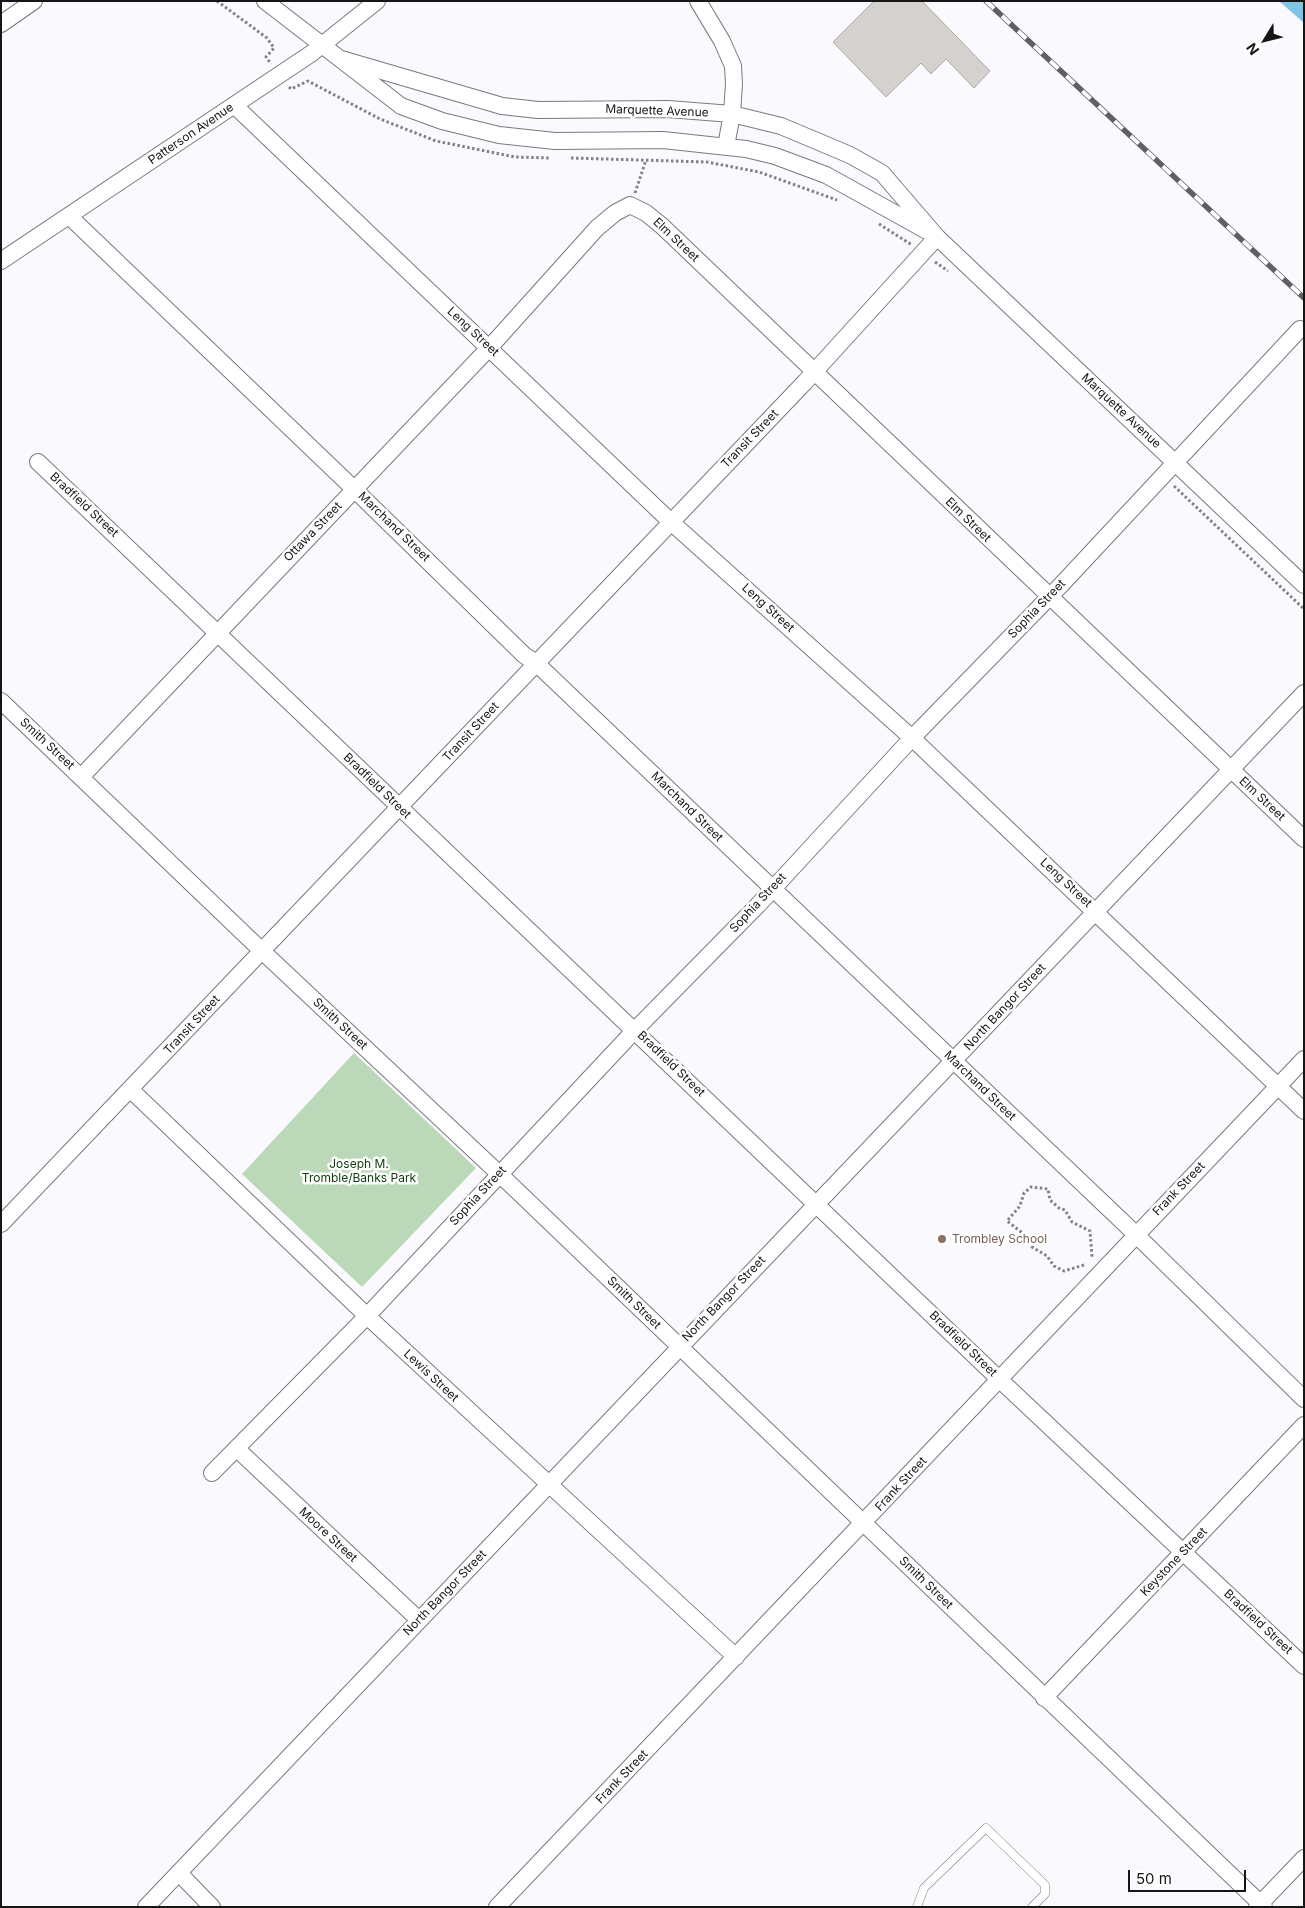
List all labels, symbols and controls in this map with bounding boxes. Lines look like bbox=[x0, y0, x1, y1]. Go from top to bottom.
north arrow bbox=[1240, 15, 1290, 65]
text: N bbox=[1242, 40, 1262, 58]
street label: Patterson Avenue bbox=[146, 100, 236, 168]
street label: Marquette Avenue bbox=[605, 102, 709, 120]
street label: Elm Street bbox=[650, 215, 702, 265]
street label: Leng Street bbox=[444, 304, 502, 360]
street label: Marquette Avenue bbox=[1078, 371, 1164, 451]
street label: Transit Street bbox=[718, 407, 782, 471]
street label: Bradfield Street bbox=[47, 470, 121, 540]
street label: Marchand Street bbox=[355, 489, 433, 565]
street label: Elm Street bbox=[942, 495, 994, 545]
street label: Ottawa Street bbox=[281, 499, 345, 565]
street label: Sophia Street bbox=[1005, 577, 1069, 641]
street label: Leng Street bbox=[739, 581, 797, 635]
street label: Transit Street bbox=[440, 699, 502, 765]
street label: Smith Street bbox=[17, 715, 77, 773]
street label: Bradfield Street bbox=[340, 750, 414, 822]
street label: Marchand Street bbox=[648, 769, 726, 845]
street label: Elm Street bbox=[1236, 774, 1288, 824]
street label: Leng Street bbox=[1037, 855, 1095, 911]
street label: Sophia Street bbox=[727, 870, 789, 936]
street label: North Bangor Street bbox=[961, 961, 1049, 1053]
street label: Transit Street bbox=[161, 992, 223, 1058]
street label: Smith Street bbox=[310, 995, 370, 1053]
street label: Bradfield Street bbox=[634, 1028, 708, 1100]
street label: Marchand Street bbox=[941, 1048, 1019, 1124]
park label: Joseph M. Tromble/Banks Park bbox=[302, 1157, 416, 1185]
street label: Frank Street bbox=[1150, 1159, 1208, 1219]
street label: Sophia Street bbox=[447, 1163, 509, 1229]
place label: Trombley School bbox=[952, 1232, 1047, 1246]
marker: Trombley School bbox=[936, 1233, 948, 1245]
street label: North Bangor Street bbox=[679, 1253, 769, 1345]
street label: Smith Street bbox=[604, 1274, 664, 1332]
street label: Bradfield Street bbox=[926, 1308, 1000, 1380]
street label: Lewis Street bbox=[401, 1347, 461, 1405]
street label: Frank Street bbox=[872, 1454, 930, 1514]
street label: Moore Street bbox=[296, 1505, 360, 1565]
street label: Keystone Street bbox=[1138, 1525, 1210, 1599]
street label: North Bangor Street bbox=[400, 1547, 490, 1639]
street label: Smith Street bbox=[896, 1554, 956, 1612]
street label: Bradfield Street bbox=[1221, 1587, 1295, 1657]
street label: Frank Street bbox=[593, 1747, 651, 1807]
scale bar bbox=[1130, 1860, 1248, 1892]
text: 50 m bbox=[1136, 1869, 1172, 1888]

